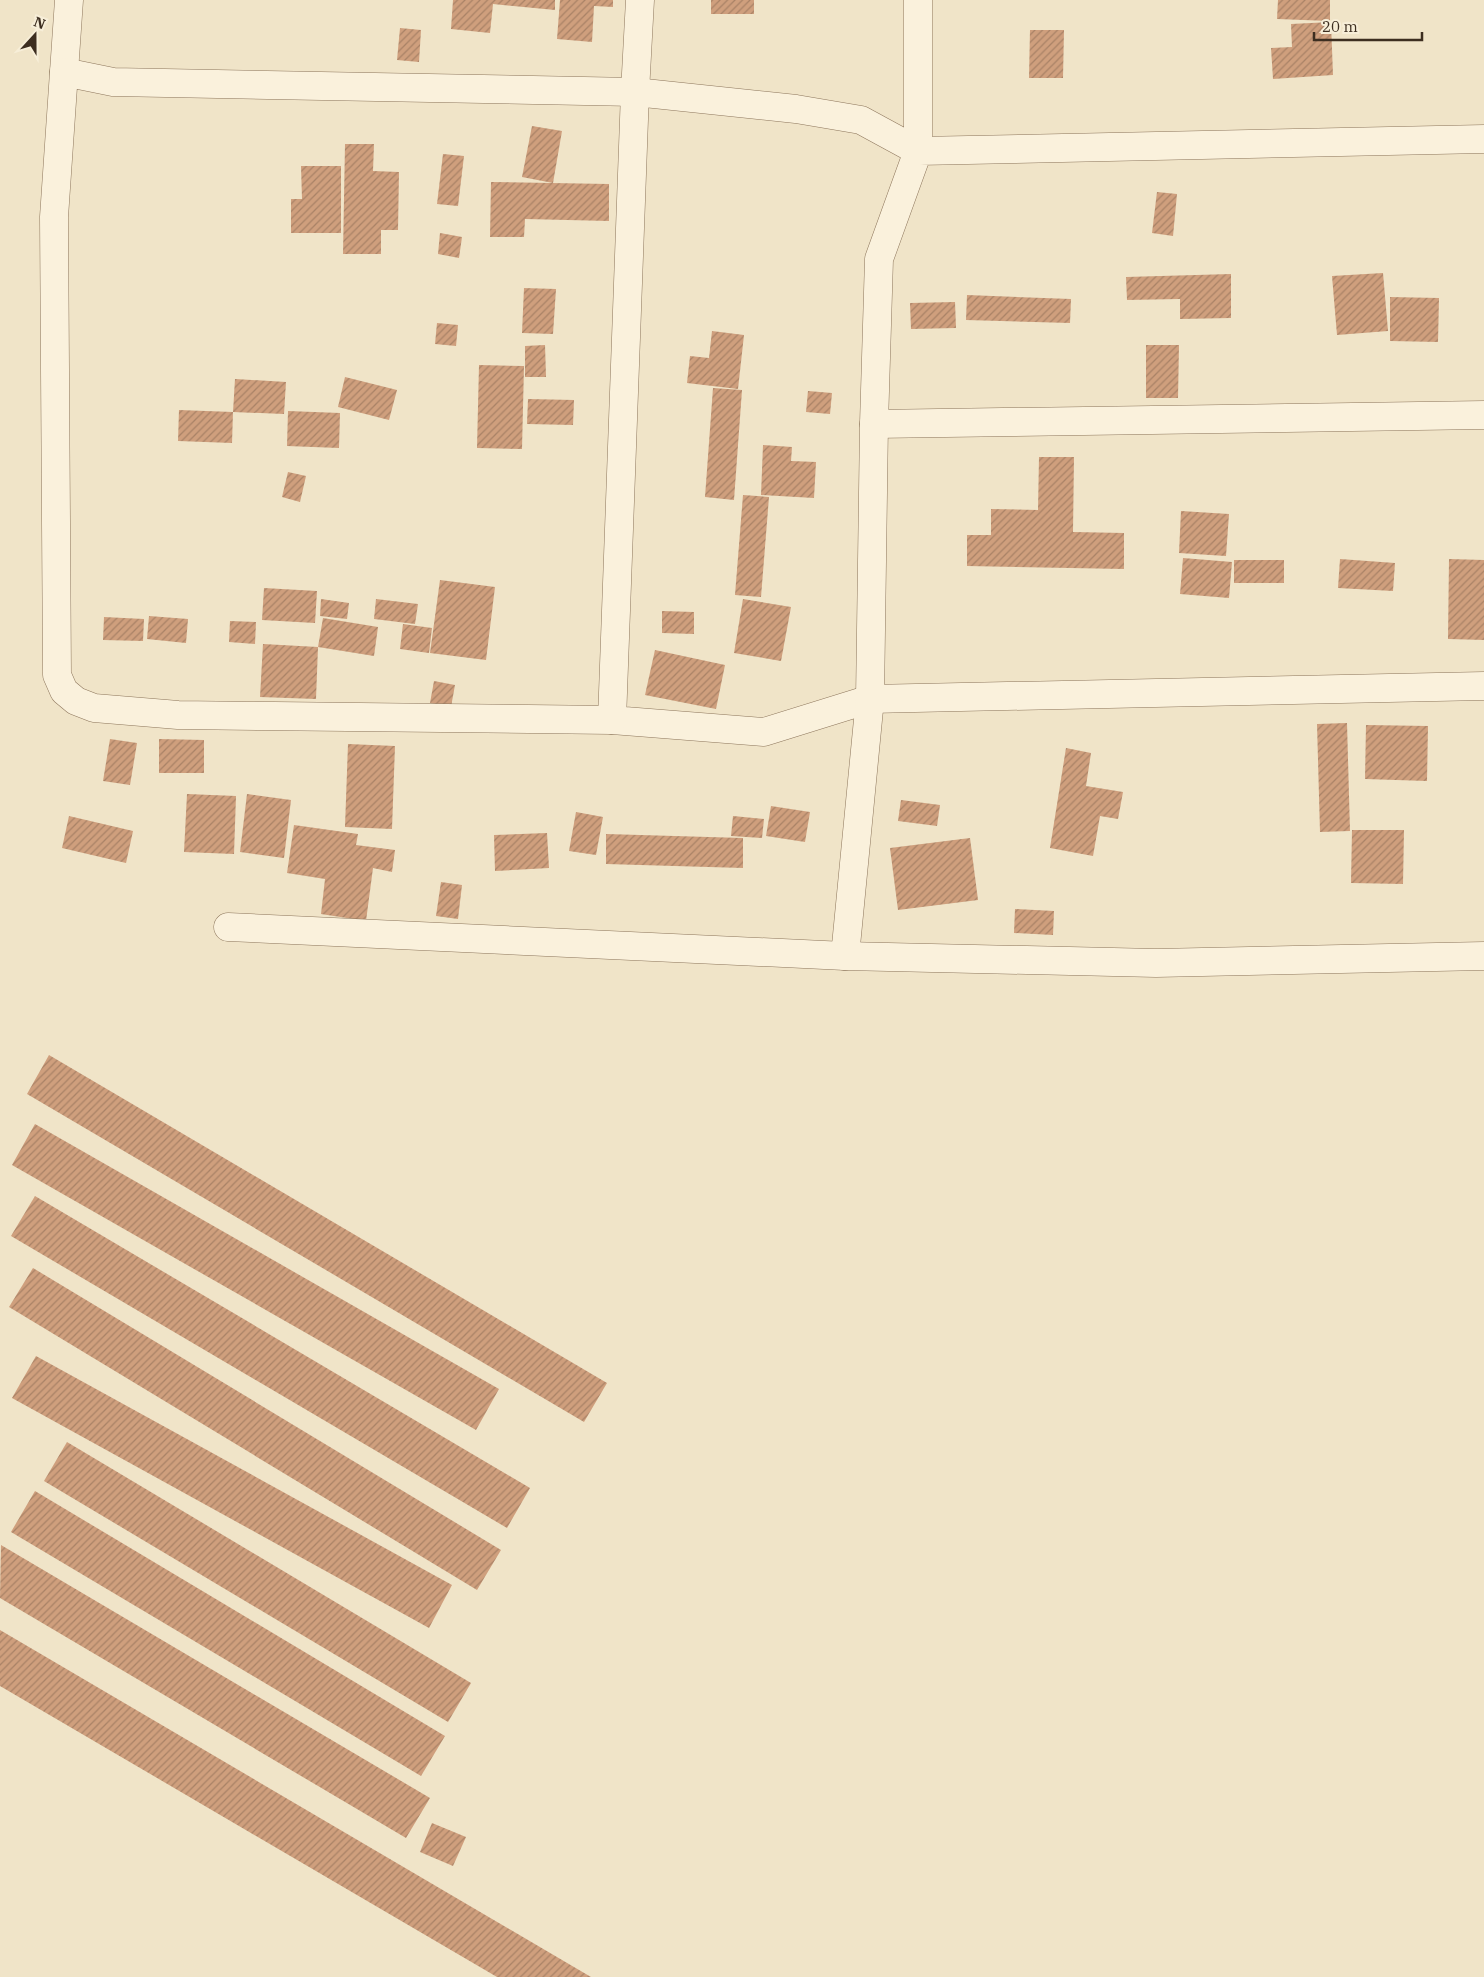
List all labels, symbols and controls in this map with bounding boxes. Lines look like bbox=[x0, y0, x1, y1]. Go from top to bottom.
north arrow bbox=[10, 10, 60, 60]
scale bar bbox=[1314, 10, 1422, 42]
text: N bbox=[31, 12, 48, 33]
text: 20 m bbox=[1322, 17, 1358, 36]

